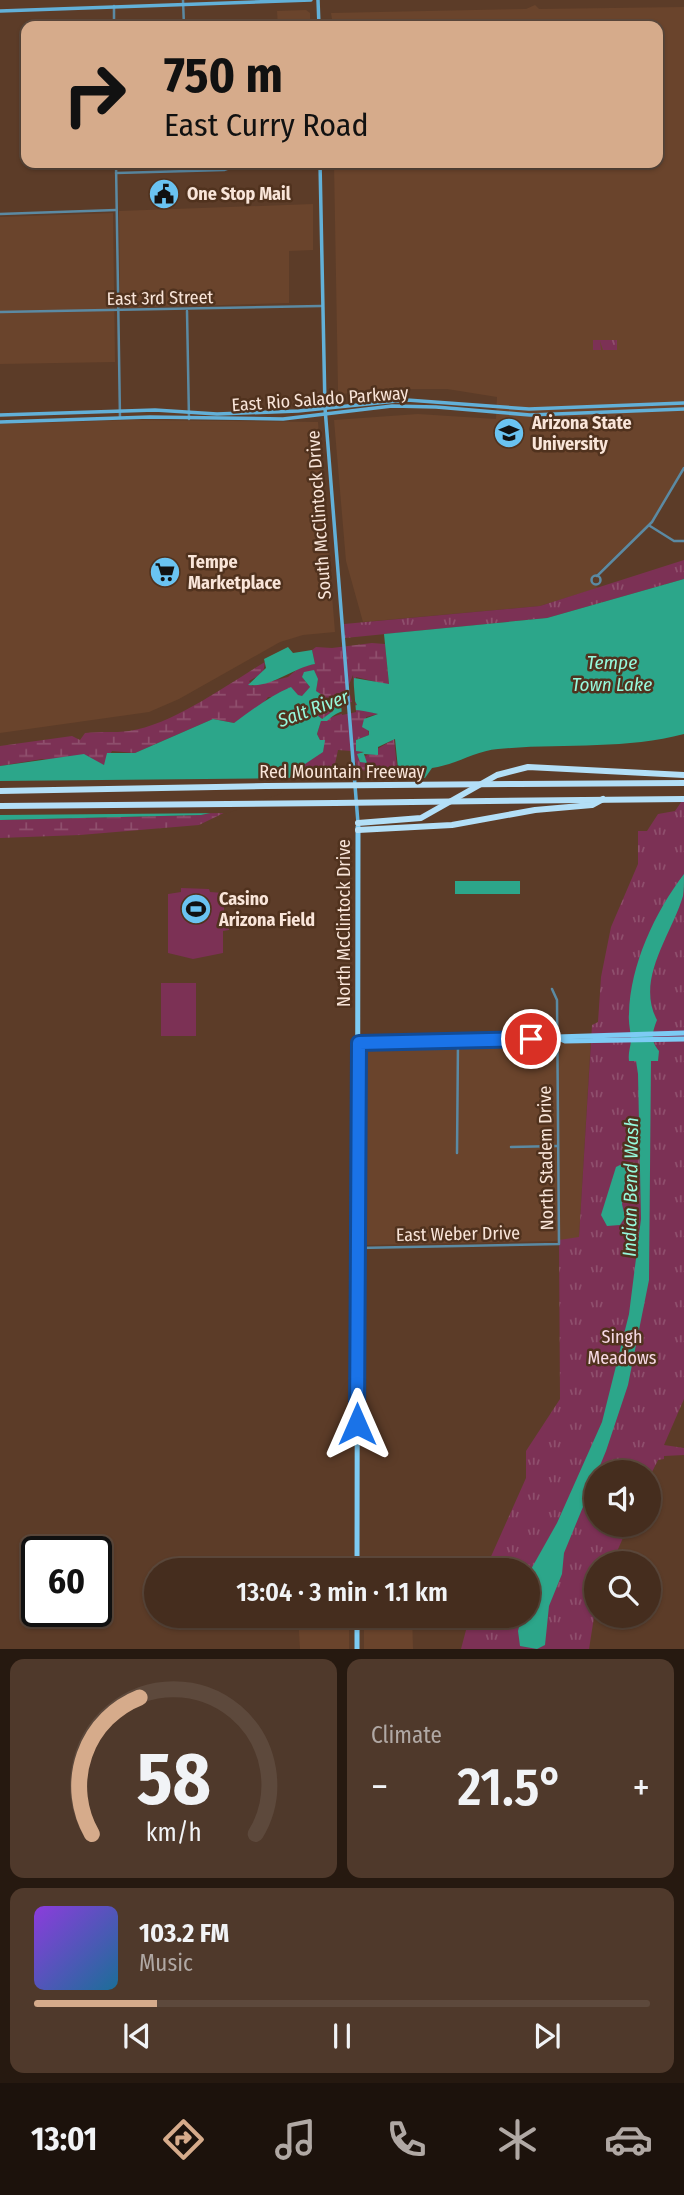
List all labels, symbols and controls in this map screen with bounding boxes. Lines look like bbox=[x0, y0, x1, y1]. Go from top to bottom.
text: 750 m bbox=[164, 46, 283, 105]
icon: right bbox=[49, 49, 140, 140]
text: East Curry Road bbox=[164, 106, 369, 144]
public building icon: One Stop Mail bbox=[147, 177, 181, 211]
place label: One Stop Mail bbox=[187, 183, 291, 205]
street label: East 3rd Street bbox=[106, 286, 214, 310]
street label: East Rio Salado Parkway bbox=[231, 382, 409, 416]
place label: Arizona State University bbox=[531, 412, 632, 455]
school or university icon: Arizona State University bbox=[492, 416, 526, 450]
street label: South McClintock Drive bbox=[302, 430, 336, 600]
place label: Tempe Marketplace bbox=[188, 551, 281, 594]
supermarket icon: Tempe Marketplace bbox=[148, 555, 182, 589]
water label: Tempe Town Lake bbox=[572, 651, 652, 696]
water label: Salt River bbox=[274, 685, 353, 732]
street label: Red Mountain Freeway bbox=[259, 761, 425, 783]
street label: North McClintock Drive bbox=[333, 839, 355, 1007]
place label: Casino Arizona Field bbox=[218, 888, 315, 931]
sports icon: Casino Arizona Field bbox=[179, 892, 213, 926]
pin bbox=[501, 1009, 561, 1069]
icon: arrive bbox=[512, 1020, 550, 1058]
street label: North Stadem Drive bbox=[534, 1085, 558, 1230]
water label: Indian Bend Wash bbox=[618, 1117, 643, 1257]
street label: East Weber Drive bbox=[396, 1222, 520, 1246]
park label: Singh Meadows bbox=[588, 1326, 657, 1369]
position arrow bbox=[320, 1387, 394, 1461]
map controls bbox=[584, 1460, 661, 1628]
button: sound bbox=[584, 1460, 661, 1537]
speed limit sign: 60 bbox=[21, 1536, 112, 1627]
button: search bbox=[584, 1551, 661, 1628]
text: 13:04 · 3 min · 1.1 km bbox=[236, 1577, 448, 1608]
text: Climate bbox=[371, 1721, 442, 1749]
text: 58 bbox=[136, 1737, 211, 1824]
text: 21.5° bbox=[458, 1756, 563, 1819]
text: − bbox=[371, 1764, 388, 1810]
text: + bbox=[633, 1764, 650, 1810]
text: km/h bbox=[146, 1818, 201, 1848]
text: 103.2 FM bbox=[139, 1918, 229, 1949]
text: Music bbox=[139, 1949, 193, 1977]
icon: previous bbox=[118, 2017, 156, 2055]
icon: pause bbox=[323, 2017, 361, 2055]
icon: next bbox=[528, 2017, 566, 2055]
icon: directions bbox=[159, 2115, 208, 2164]
icon: music bbox=[271, 2115, 320, 2164]
icon: phone bbox=[382, 2115, 431, 2164]
icon: climate bbox=[493, 2115, 542, 2164]
icon: car bbox=[604, 2115, 653, 2164]
text: 13:01 bbox=[31, 2120, 97, 2158]

